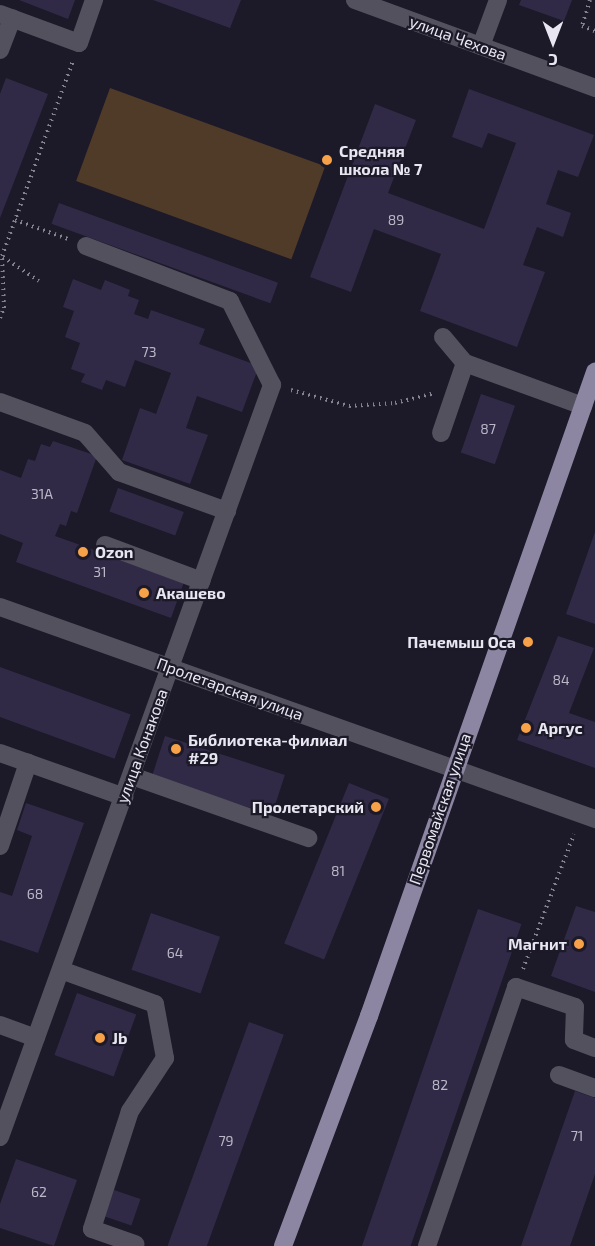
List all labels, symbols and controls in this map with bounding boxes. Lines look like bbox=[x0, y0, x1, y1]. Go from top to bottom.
street label: улица Чехова bbox=[407, 12, 509, 64]
north arrow bbox=[523, 12, 583, 72]
text: С bbox=[548, 51, 558, 70]
place label: Средняя школа № 7 bbox=[339, 141, 422, 179]
marker: Средняя школа № 7 bbox=[320, 153, 334, 167]
house number: 89 bbox=[388, 212, 404, 228]
house number: 73 bbox=[142, 344, 156, 360]
house number: 87 bbox=[480, 421, 496, 437]
house number: 31А bbox=[31, 486, 53, 502]
place label: Ozon bbox=[95, 542, 133, 562]
marker: Ozon bbox=[76, 545, 90, 559]
house number: 31 bbox=[93, 564, 107, 580]
place label: Акашево bbox=[156, 583, 226, 603]
marker: Акашево bbox=[137, 586, 151, 600]
place label: Пачемыш Оса bbox=[407, 632, 516, 652]
marker: Пачемыш Оса bbox=[521, 635, 535, 649]
street label: Пролетарская улица bbox=[154, 654, 306, 724]
house number: 84 bbox=[552, 672, 570, 688]
street label: улица Конакова bbox=[112, 686, 172, 806]
place label: Аргус bbox=[538, 718, 583, 738]
marker: Аргус bbox=[519, 721, 533, 735]
place label: Библиотека-филиал #29 bbox=[188, 730, 348, 768]
street label: Первомайская улица bbox=[405, 731, 475, 887]
marker: Библиотека-филиал #29 bbox=[169, 742, 183, 756]
place label: Пролетарский bbox=[252, 797, 364, 817]
marker: Пролетарский bbox=[369, 800, 383, 814]
house number: 81 bbox=[331, 863, 345, 879]
house number: 68 bbox=[27, 886, 43, 902]
place label: Магнит bbox=[508, 934, 567, 954]
marker: Магнит bbox=[572, 937, 586, 951]
house number: 64 bbox=[167, 945, 183, 961]
place label: Jb bbox=[112, 1028, 127, 1048]
marker: Jb bbox=[93, 1031, 107, 1045]
house number: 82 bbox=[432, 1077, 448, 1093]
house number: 71 bbox=[571, 1128, 583, 1144]
house number: 79 bbox=[218, 1133, 234, 1149]
house number: 62 bbox=[31, 1184, 47, 1200]

